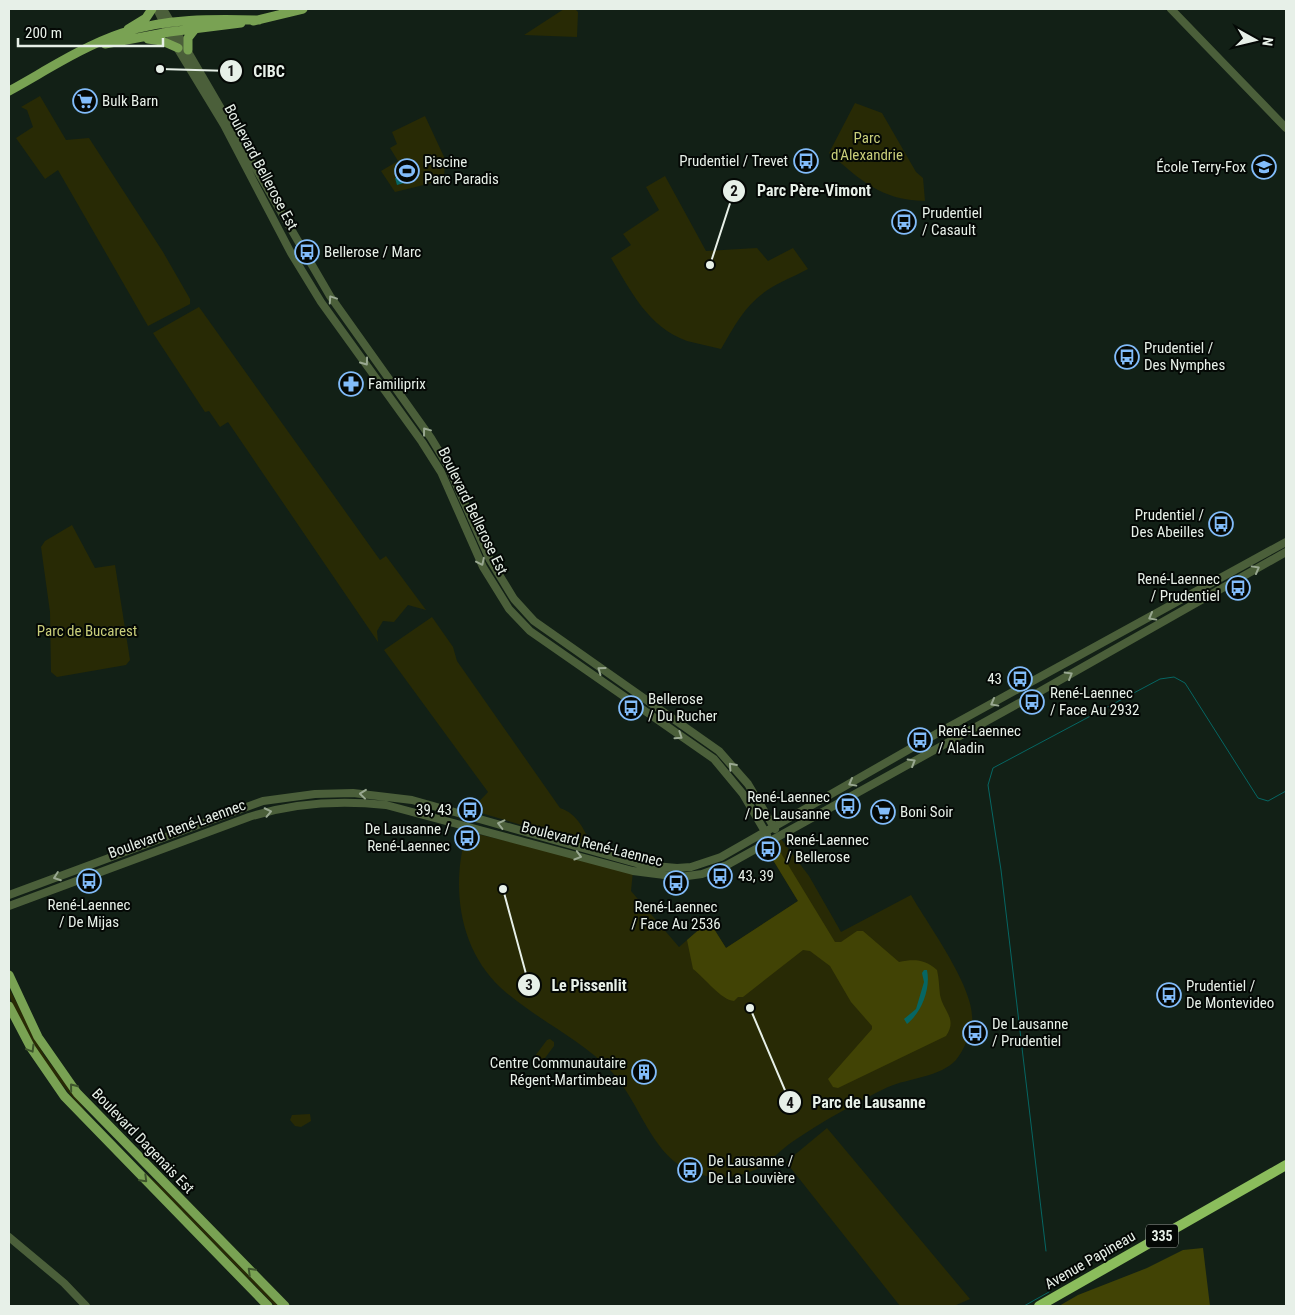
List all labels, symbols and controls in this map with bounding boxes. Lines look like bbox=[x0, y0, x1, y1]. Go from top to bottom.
scale bar bbox=[18, 15, 162, 47]
north arrow bbox=[1230, 15, 1280, 65]
text: 200 m bbox=[25, 24, 62, 42]
text: N bbox=[1259, 36, 1276, 47]
callout: CIBC bbox=[219, 56, 295, 87]
text: 1 bbox=[227, 62, 235, 80]
text: CIBC bbox=[253, 62, 285, 81]
supermarket icon: Bulk Barn bbox=[72, 88, 98, 114]
place label: Bulk Barn bbox=[102, 92, 158, 110]
street label: Boulevard Bellerose Est bbox=[220, 101, 302, 233]
park label: Parc d'Alexandrie bbox=[831, 129, 903, 164]
bus stop icon: Prudentiel / Trevet bbox=[793, 148, 819, 174]
place label: Prudentiel / Trevet bbox=[679, 152, 788, 170]
place label: Piscine Parc Paradis bbox=[424, 153, 499, 188]
school or university icon: École Terry-Fox bbox=[1251, 154, 1277, 180]
sports icon: Piscine Parc Paradis bbox=[394, 158, 420, 184]
place label: École Terry-Fox bbox=[1156, 158, 1246, 176]
callout: Parc Père-Vimont bbox=[722, 175, 881, 206]
text: Parc Père-Vimont bbox=[757, 181, 871, 200]
text: 2 bbox=[730, 182, 738, 200]
place label: Prudentiel / Casault bbox=[922, 204, 982, 239]
bus stop icon: Prudentiel / Casault bbox=[891, 209, 917, 235]
bus stop icon: Bellerose / Marc bbox=[294, 239, 320, 265]
place label: Bellerose / Marc bbox=[324, 243, 421, 261]
one-way arrow bbox=[329, 295, 338, 305]
place label: Prudentiel / Des Nymphes bbox=[1144, 339, 1225, 374]
bus stop icon: Prudentiel / Des Nymphes bbox=[1114, 344, 1140, 370]
one-way arrow bbox=[358, 357, 368, 366]
pharmacy icon: Familiprix bbox=[338, 371, 364, 397]
place label: Familiprix bbox=[368, 375, 426, 393]
one-way arrow bbox=[424, 428, 432, 437]
street label: Boulevard Bellerose Est bbox=[434, 444, 512, 578]
place label: Prudentiel / Des Abeilles bbox=[1131, 506, 1204, 541]
bus stop icon: Prudentiel / Des Abeilles bbox=[1208, 511, 1234, 537]
one-way arrow bbox=[475, 557, 485, 566]
one-way arrow bbox=[1250, 565, 1259, 575]
place label: René-Laennec / Prudentiel bbox=[1137, 570, 1220, 605]
bus stop icon: René-Laennec / Prudentiel bbox=[1225, 575, 1251, 601]
one-way arrow bbox=[1148, 610, 1157, 620]
park label: Parc de Bucarest bbox=[37, 622, 137, 640]
bus stop icon: 43 bbox=[1007, 666, 1033, 692]
one-way arrow bbox=[598, 667, 607, 675]
place label: 43 bbox=[987, 670, 1002, 688]
one-way arrow bbox=[1063, 671, 1072, 681]
place label: René-Laennec / Face Au 2932 bbox=[1050, 684, 1139, 719]
bus stop icon: René-Laennec / Face Au 2932 bbox=[1019, 689, 1045, 715]
place label: Bellerose / Du Rucher bbox=[648, 690, 718, 725]
bus stop icon: Bellerose / Du Rucher bbox=[618, 695, 644, 721]
one-way arrow bbox=[990, 697, 999, 707]
place label: René-Laennec / Aladin bbox=[938, 722, 1021, 757]
bus stop icon: René-Laennec / Aladin bbox=[907, 727, 933, 753]
one-way arrow bbox=[674, 730, 683, 739]
one-way arrow bbox=[906, 759, 915, 769]
one-way arrow bbox=[729, 762, 738, 771]
one-way arrow bbox=[849, 777, 858, 787]
place label: René-Laennec / De Lausanne bbox=[745, 788, 830, 823]
one-way arrow bbox=[359, 789, 367, 800]
bus stop icon: René-Laennec / De Lausanne bbox=[835, 793, 861, 819]
street label: Boulevard René-Laennec bbox=[106, 796, 248, 862]
bus stop icon: 39, 43 bbox=[457, 797, 483, 823]
supermarket icon: Boni Soir bbox=[870, 799, 896, 825]
place label: 39, 43 bbox=[416, 801, 452, 819]
place label: Boni Soir bbox=[900, 803, 954, 821]
one-way arrow bbox=[264, 807, 273, 818]
street label: Boulevard René-Laennec bbox=[519, 818, 665, 870]
one-way arrow bbox=[496, 819, 505, 830]
place label: De Lausanne / René-Laennec bbox=[365, 820, 450, 855]
bus stop icon: De Lausanne / René-Laennec bbox=[454, 825, 480, 851]
place label: René-Laennec / Bellerose bbox=[786, 831, 869, 866]
bus stop icon: René-Laennec / Bellerose bbox=[755, 836, 781, 862]
one-way arrow bbox=[574, 850, 582, 860]
bus stop icon: 43, 39 bbox=[707, 863, 733, 889]
place label: 43, 39 bbox=[738, 867, 774, 885]
bus stop icon: René-Laennec / De Mijas bbox=[76, 868, 102, 894]
bus stop icon: René-Laennec / Face Au 2536 bbox=[663, 870, 689, 896]
one-way arrow bbox=[54, 871, 62, 881]
place label: René-Laennec / De Mijas bbox=[48, 896, 130, 931]
place label: René-Laennec / Face Au 2536 bbox=[631, 898, 721, 933]
callout: Le Pissenlit bbox=[517, 969, 637, 1000]
text: 3 bbox=[525, 976, 533, 994]
text: Le Pissenlit bbox=[551, 976, 627, 995]
place label: Prudentiel / De Montevideo bbox=[1186, 977, 1274, 1012]
bus stop icon: Prudentiel / De Montevideo bbox=[1156, 982, 1182, 1008]
place label: De Lausanne / Prudentiel bbox=[992, 1015, 1068, 1050]
bus stop icon: De Lausanne / Prudentiel bbox=[962, 1020, 988, 1046]
one-way arrow bbox=[25, 1043, 35, 1052]
place label: Centre Communautaire Régent-Martimbeau bbox=[490, 1054, 626, 1089]
building icon: Centre Communautaire Régent-Martimbeau bbox=[631, 1059, 657, 1085]
one-way arrow bbox=[70, 1084, 79, 1093]
street label: Boulevard Dagenais Est bbox=[88, 1085, 198, 1197]
callout: Parc de Lausanne bbox=[778, 1087, 936, 1118]
text: Parc de Lausanne bbox=[812, 1093, 926, 1112]
text: 4 bbox=[786, 1094, 794, 1112]
place label: De Lausanne / De La Louvière bbox=[708, 1152, 795, 1187]
bus stop icon: De Lausanne / De La Louvière bbox=[677, 1157, 703, 1183]
one-way arrow bbox=[138, 1174, 147, 1183]
road number: 335 bbox=[1146, 1224, 1178, 1248]
street label: Avenue Papineau bbox=[1041, 1227, 1139, 1293]
one-way arrow bbox=[248, 1268, 257, 1277]

